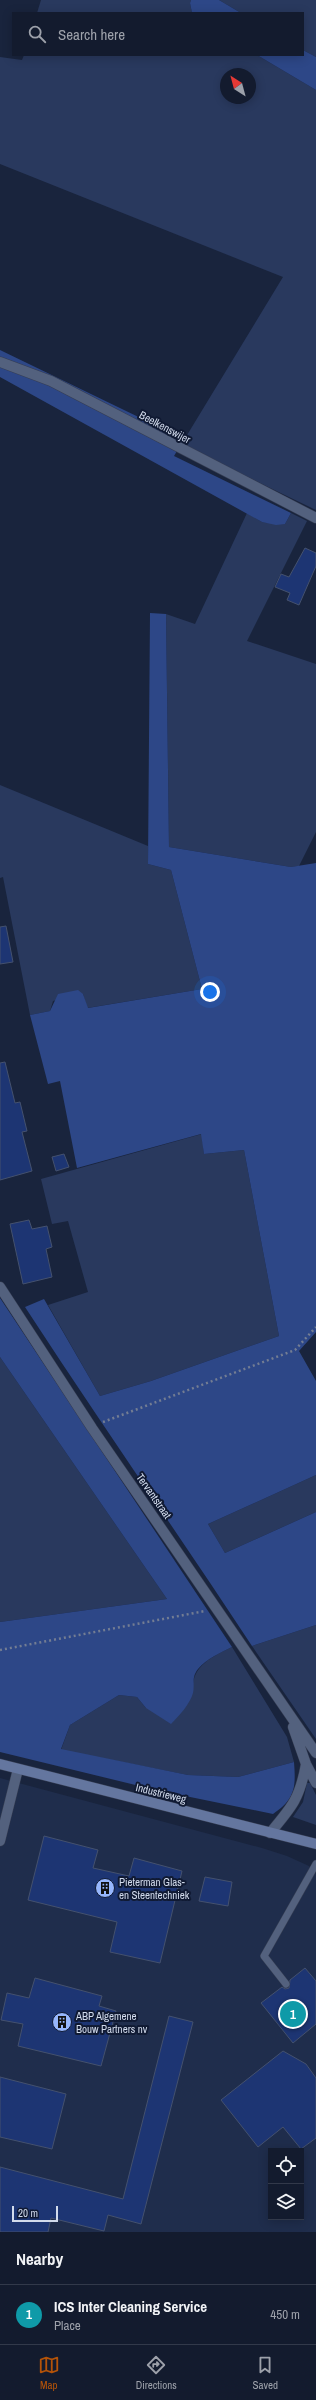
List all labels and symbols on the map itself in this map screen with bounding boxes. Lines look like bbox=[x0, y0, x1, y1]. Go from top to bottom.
north arrow bbox=[220, 68, 256, 104]
street label: Beelkenswijer bbox=[137, 408, 193, 446]
your location bbox=[200, 982, 220, 1002]
street label: Tervantstraat bbox=[133, 1471, 175, 1522]
street label: Industrieweg bbox=[134, 1780, 188, 1806]
place label: Pieterman Glas- en Steentechniek bbox=[119, 1875, 190, 1902]
building icon: Pieterman Glas- en Steentechniek bbox=[94, 1877, 116, 1899]
pin: 1 bbox=[280, 1999, 306, 2029]
place label: ABP Algemene Bouw Partners nv bbox=[75, 2009, 148, 2036]
building icon: ABP Algemene Bouw Partners nv bbox=[51, 2011, 73, 2033]
scale bar bbox=[12, 2204, 58, 2223]

